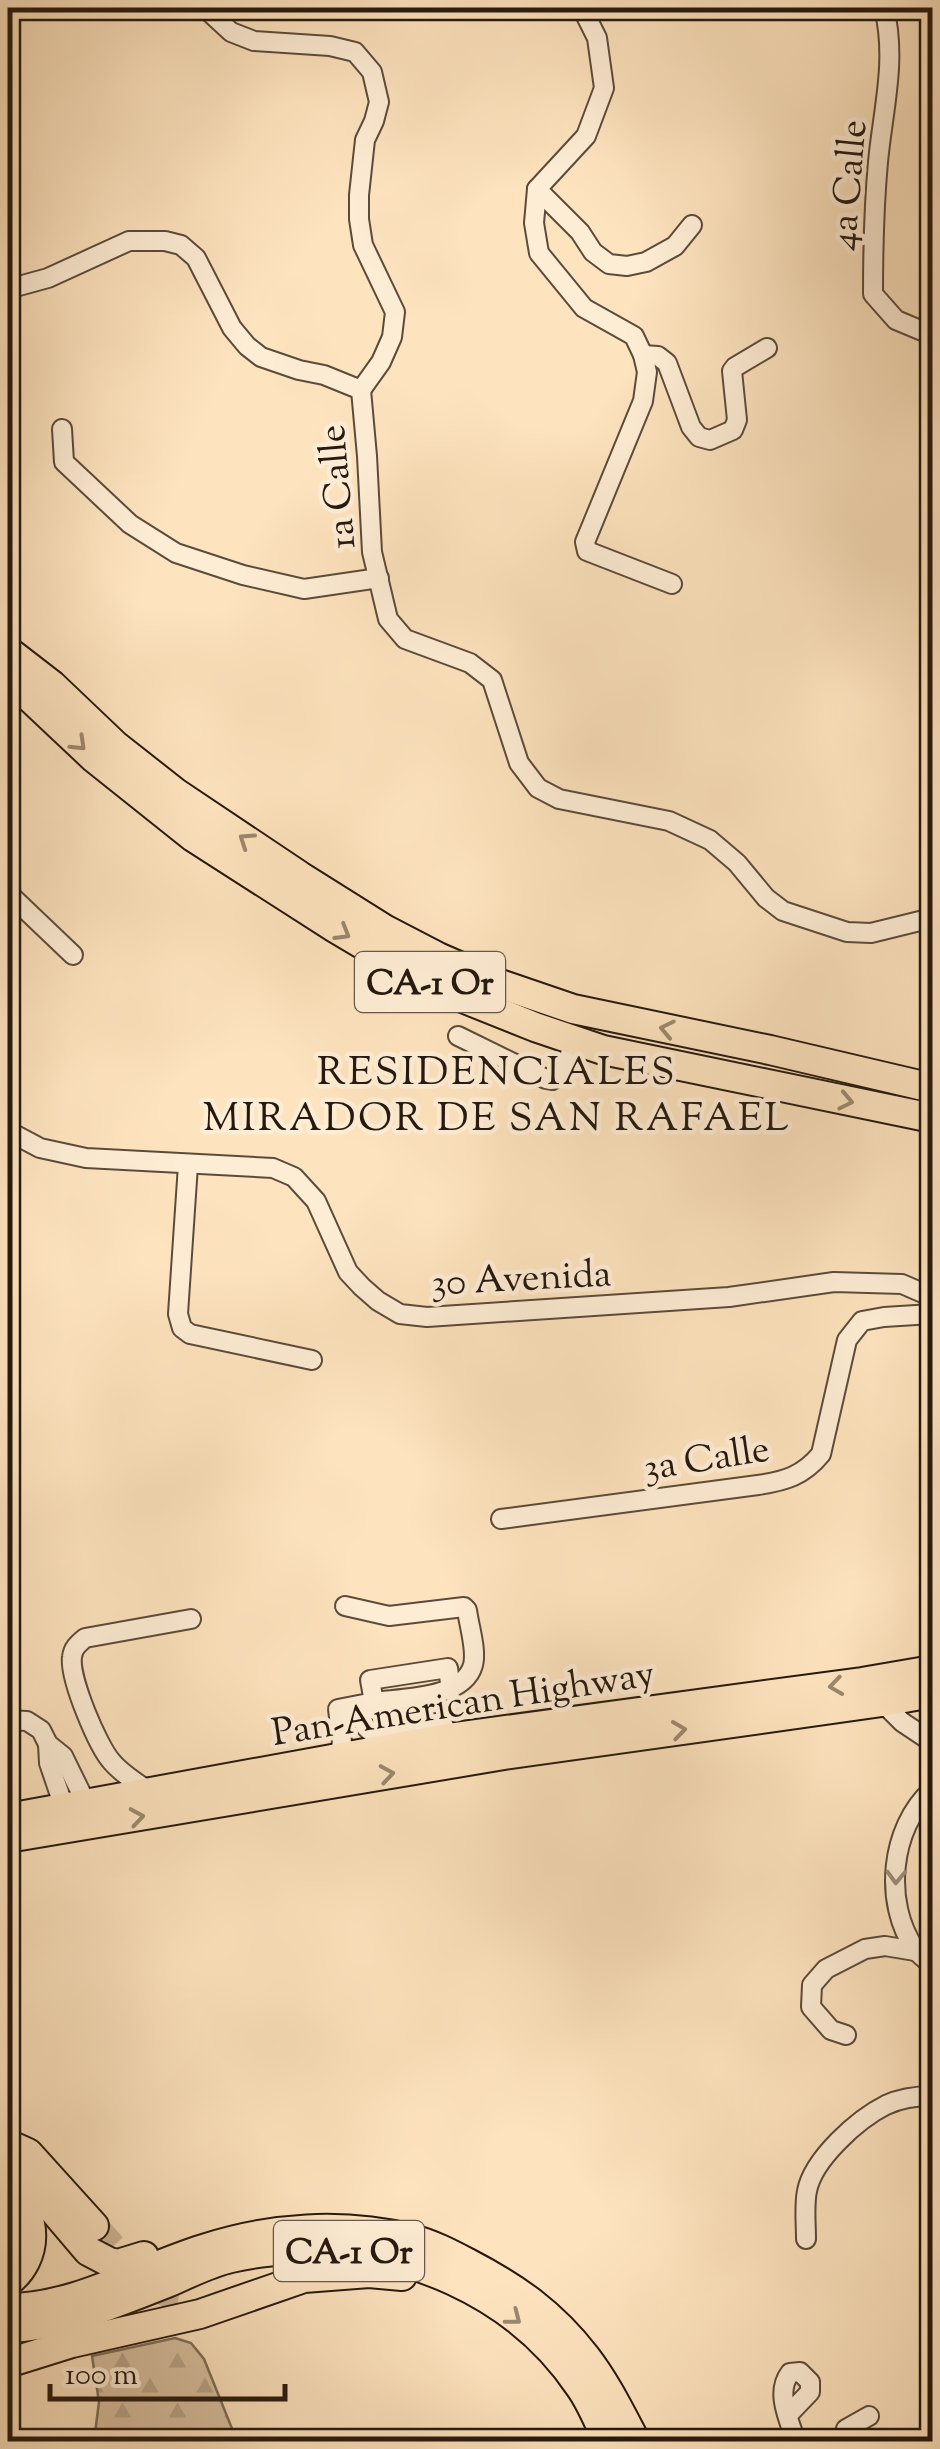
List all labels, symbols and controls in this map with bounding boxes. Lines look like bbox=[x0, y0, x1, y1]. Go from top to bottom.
street label: 4a Calle bbox=[818, 118, 884, 253]
street label: 1a Calle bbox=[308, 422, 372, 551]
one-way arrow bbox=[67, 732, 86, 750]
one-way arrow bbox=[239, 834, 258, 852]
one-way arrow bbox=[332, 921, 350, 940]
road number: CA-1 Or bbox=[355, 952, 505, 1012]
one-way arrow bbox=[658, 1020, 675, 1041]
district label: RESIDENCIALES MIRADOR DE SAN RAFAEL bbox=[203, 1046, 791, 1149]
one-way arrow bbox=[837, 1089, 854, 1110]
street label: 30 Avenida bbox=[430, 1249, 613, 1313]
street label: 3a Calle bbox=[640, 1424, 774, 1498]
street label: Pan-American Highway bbox=[268, 1649, 659, 1763]
one-way arrow bbox=[828, 1674, 845, 1695]
one-way arrow bbox=[671, 1720, 688, 1741]
one-way arrow bbox=[378, 1764, 395, 1785]
one-way arrow bbox=[129, 1807, 146, 1828]
one-way arrow bbox=[886, 1870, 907, 1886]
road number: CA-1 Or bbox=[274, 2221, 424, 2281]
one-way arrow bbox=[503, 2306, 521, 2324]
scale bar bbox=[50, 2339, 285, 2401]
text: 100 m bbox=[65, 2355, 138, 2398]

